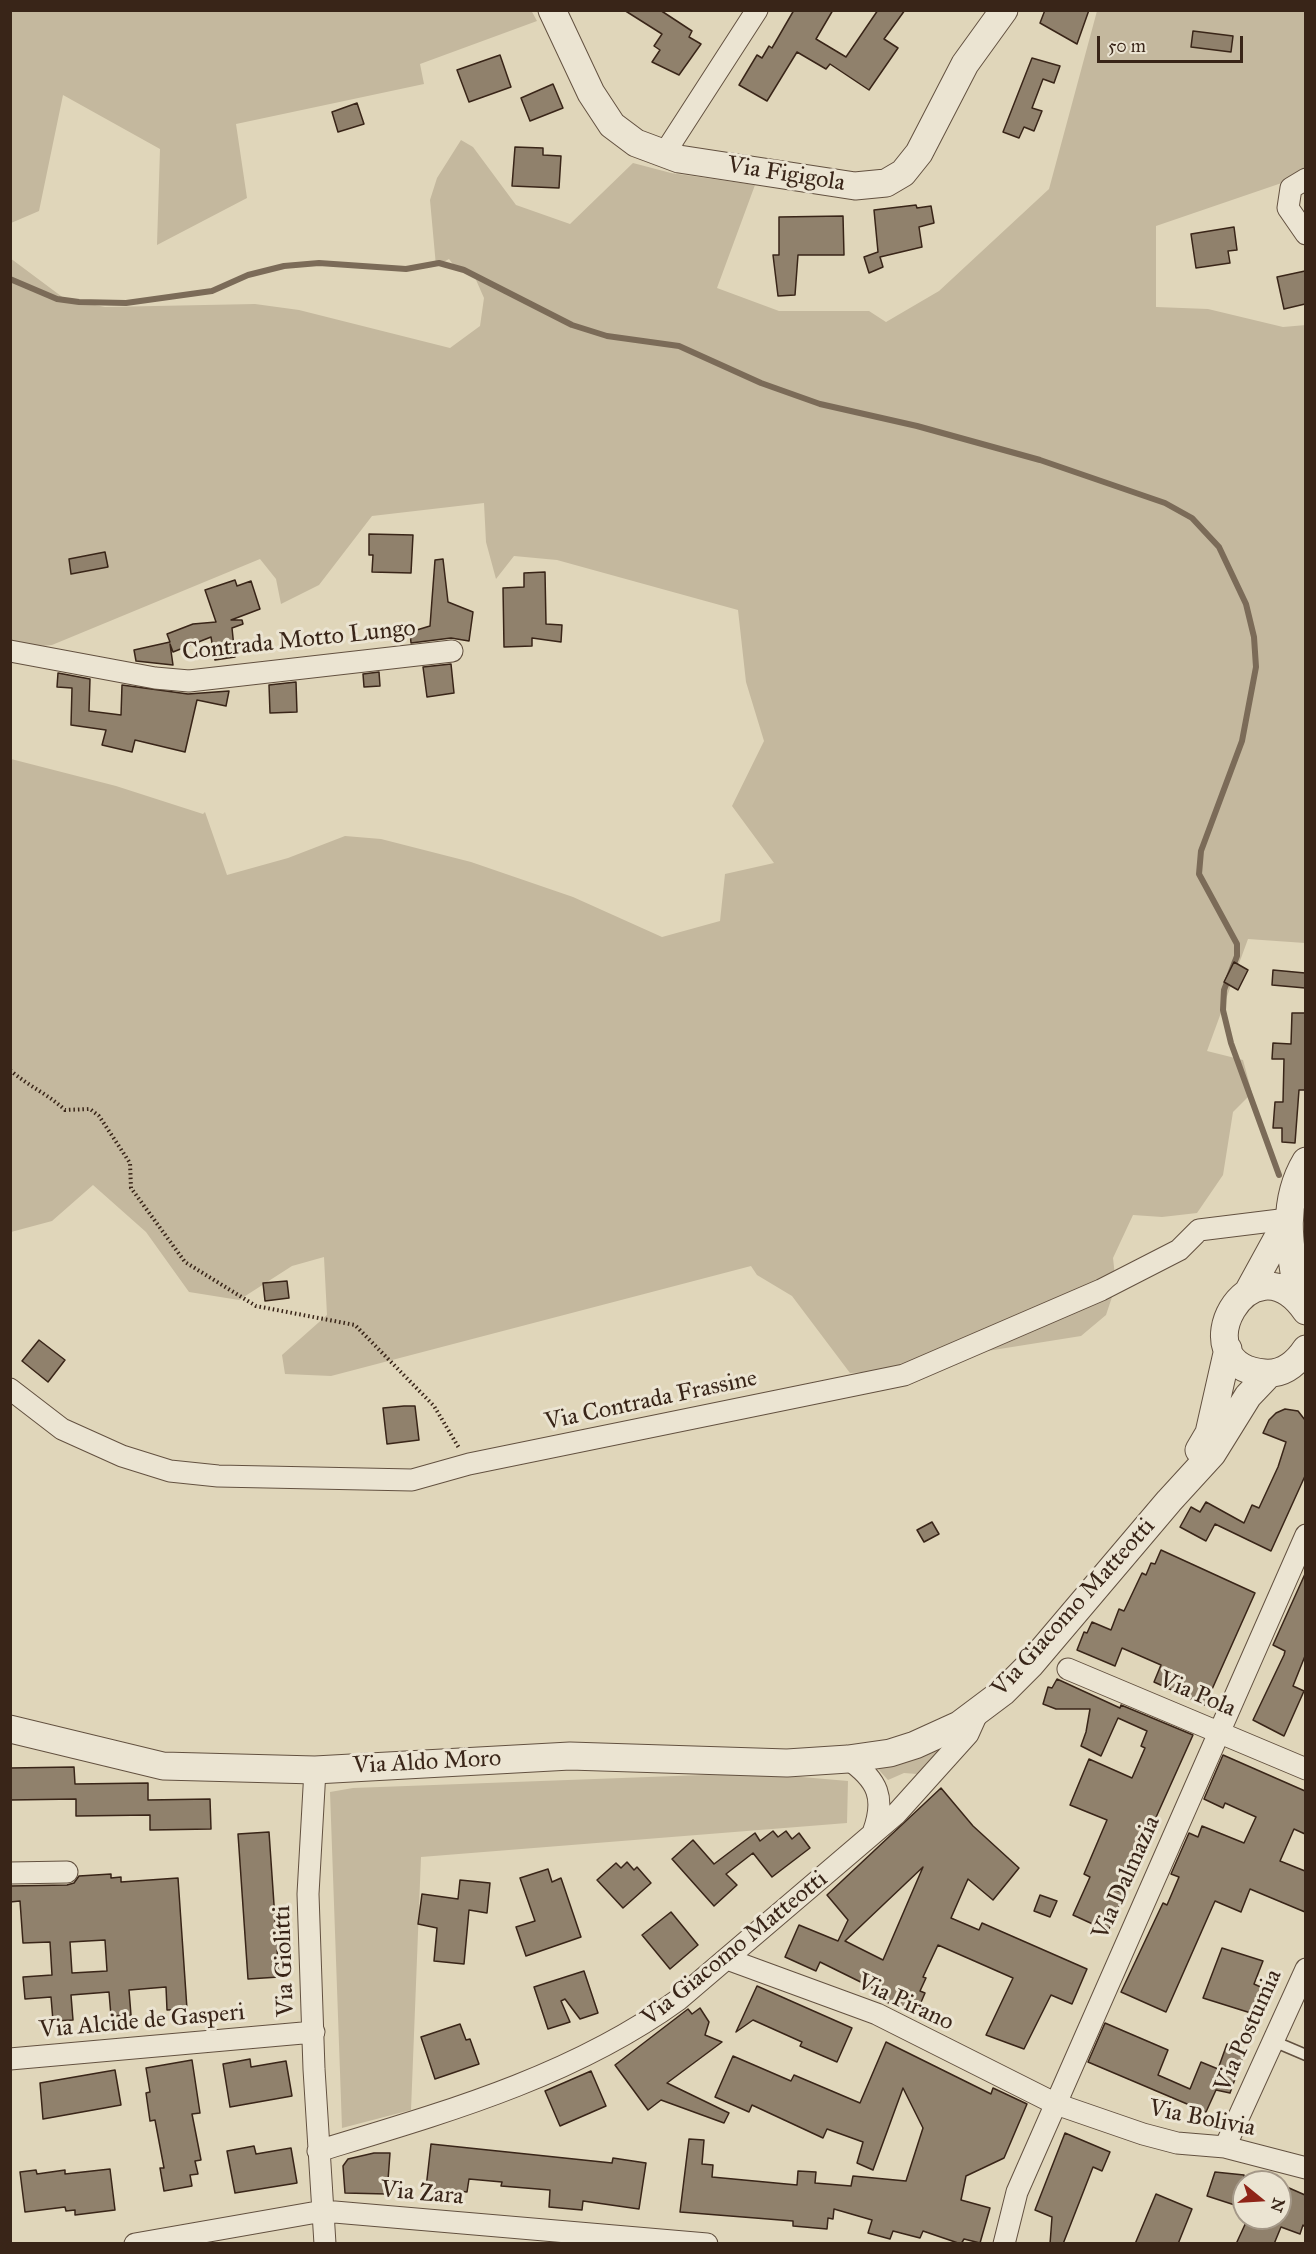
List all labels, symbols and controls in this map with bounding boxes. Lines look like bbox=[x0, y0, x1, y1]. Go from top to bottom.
scale bar bbox=[1100, 24, 1246, 62]
text: 50 m bbox=[1108, 35, 1146, 57]
street label: Via Figigola bbox=[725, 151, 847, 199]
street label: Contrada Motto Lungo bbox=[181, 614, 417, 668]
street label: Via Contrada Frassine bbox=[542, 1364, 760, 1438]
street label: Via Giacomo Matteotti bbox=[986, 1513, 1162, 1703]
street label: Via Pola bbox=[1154, 1666, 1240, 1724]
street label: Via Aldo Moro bbox=[352, 1745, 502, 1781]
street label: Via Dalmazia bbox=[1087, 1812, 1167, 1944]
street label: Via Giacomo Matteotti bbox=[636, 1865, 834, 2033]
street label: Via Giolitti bbox=[269, 1905, 301, 2017]
street label: Via Postumia bbox=[1209, 1965, 1289, 2097]
street label: Via Pirano bbox=[852, 1968, 958, 2038]
street label: Via Alcide de Gasperi bbox=[38, 1999, 246, 2045]
street label: Via Bolivia bbox=[1146, 2095, 1258, 2143]
north arrow bbox=[1232, 2170, 1292, 2230]
street label: Via Zara bbox=[379, 2176, 465, 2212]
text: N bbox=[1267, 2196, 1289, 2214]

